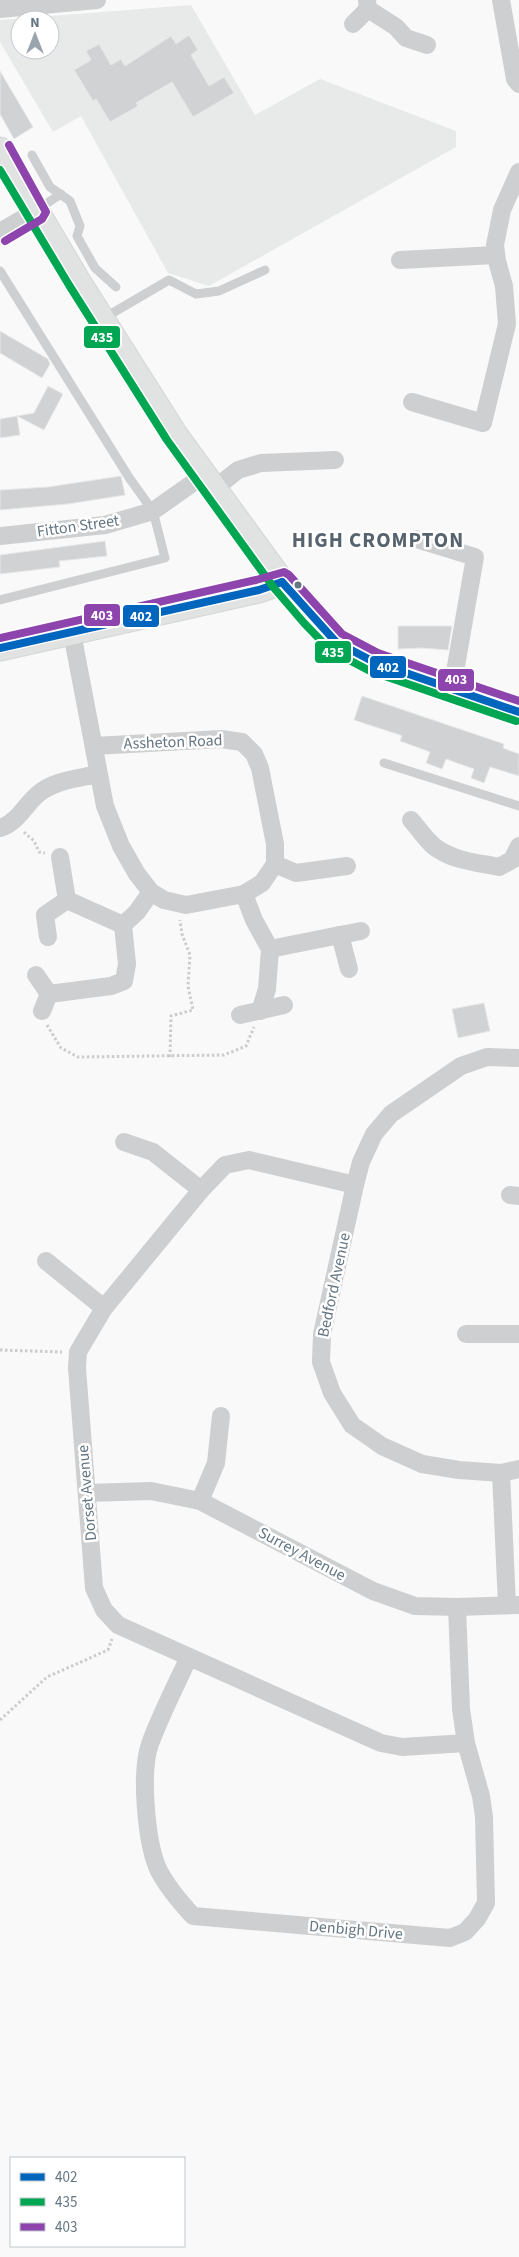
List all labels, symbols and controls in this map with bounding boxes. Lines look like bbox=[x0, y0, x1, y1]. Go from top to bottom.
north arrow bbox=[10, 10, 60, 60]
text: N bbox=[30, 13, 40, 33]
line badge: 435 bbox=[83, 325, 121, 349]
text: 435 bbox=[91, 328, 113, 348]
street label: Fitton Street bbox=[35, 509, 121, 543]
district label: HIGH CROMPTON bbox=[292, 525, 464, 555]
unlabelled marker bbox=[293, 580, 303, 590]
line badge: 403 bbox=[83, 603, 121, 627]
line badge: 402 bbox=[122, 604, 160, 628]
text: 403 bbox=[91, 606, 113, 626]
text: 402 bbox=[130, 607, 152, 627]
line badge: 435 bbox=[314, 640, 352, 664]
text: 435 bbox=[322, 643, 344, 663]
line badge: 402 bbox=[369, 655, 407, 679]
text: 402 bbox=[377, 658, 399, 678]
line badge: 403 bbox=[437, 668, 475, 692]
text: 403 bbox=[445, 670, 467, 690]
street label: Assheton Road bbox=[123, 729, 223, 755]
street label: Bedford Avenue bbox=[312, 1231, 356, 1339]
street label: Dorset Avenue bbox=[72, 1444, 102, 1542]
street label: Surrey Avenue bbox=[254, 1522, 350, 1586]
street label: Denbigh Drive bbox=[308, 1915, 404, 1945]
legend bbox=[10, 2157, 185, 2247]
text: 402 bbox=[55, 2167, 77, 2188]
text: 435 bbox=[55, 2192, 77, 2213]
text: 403 bbox=[55, 2217, 77, 2238]

